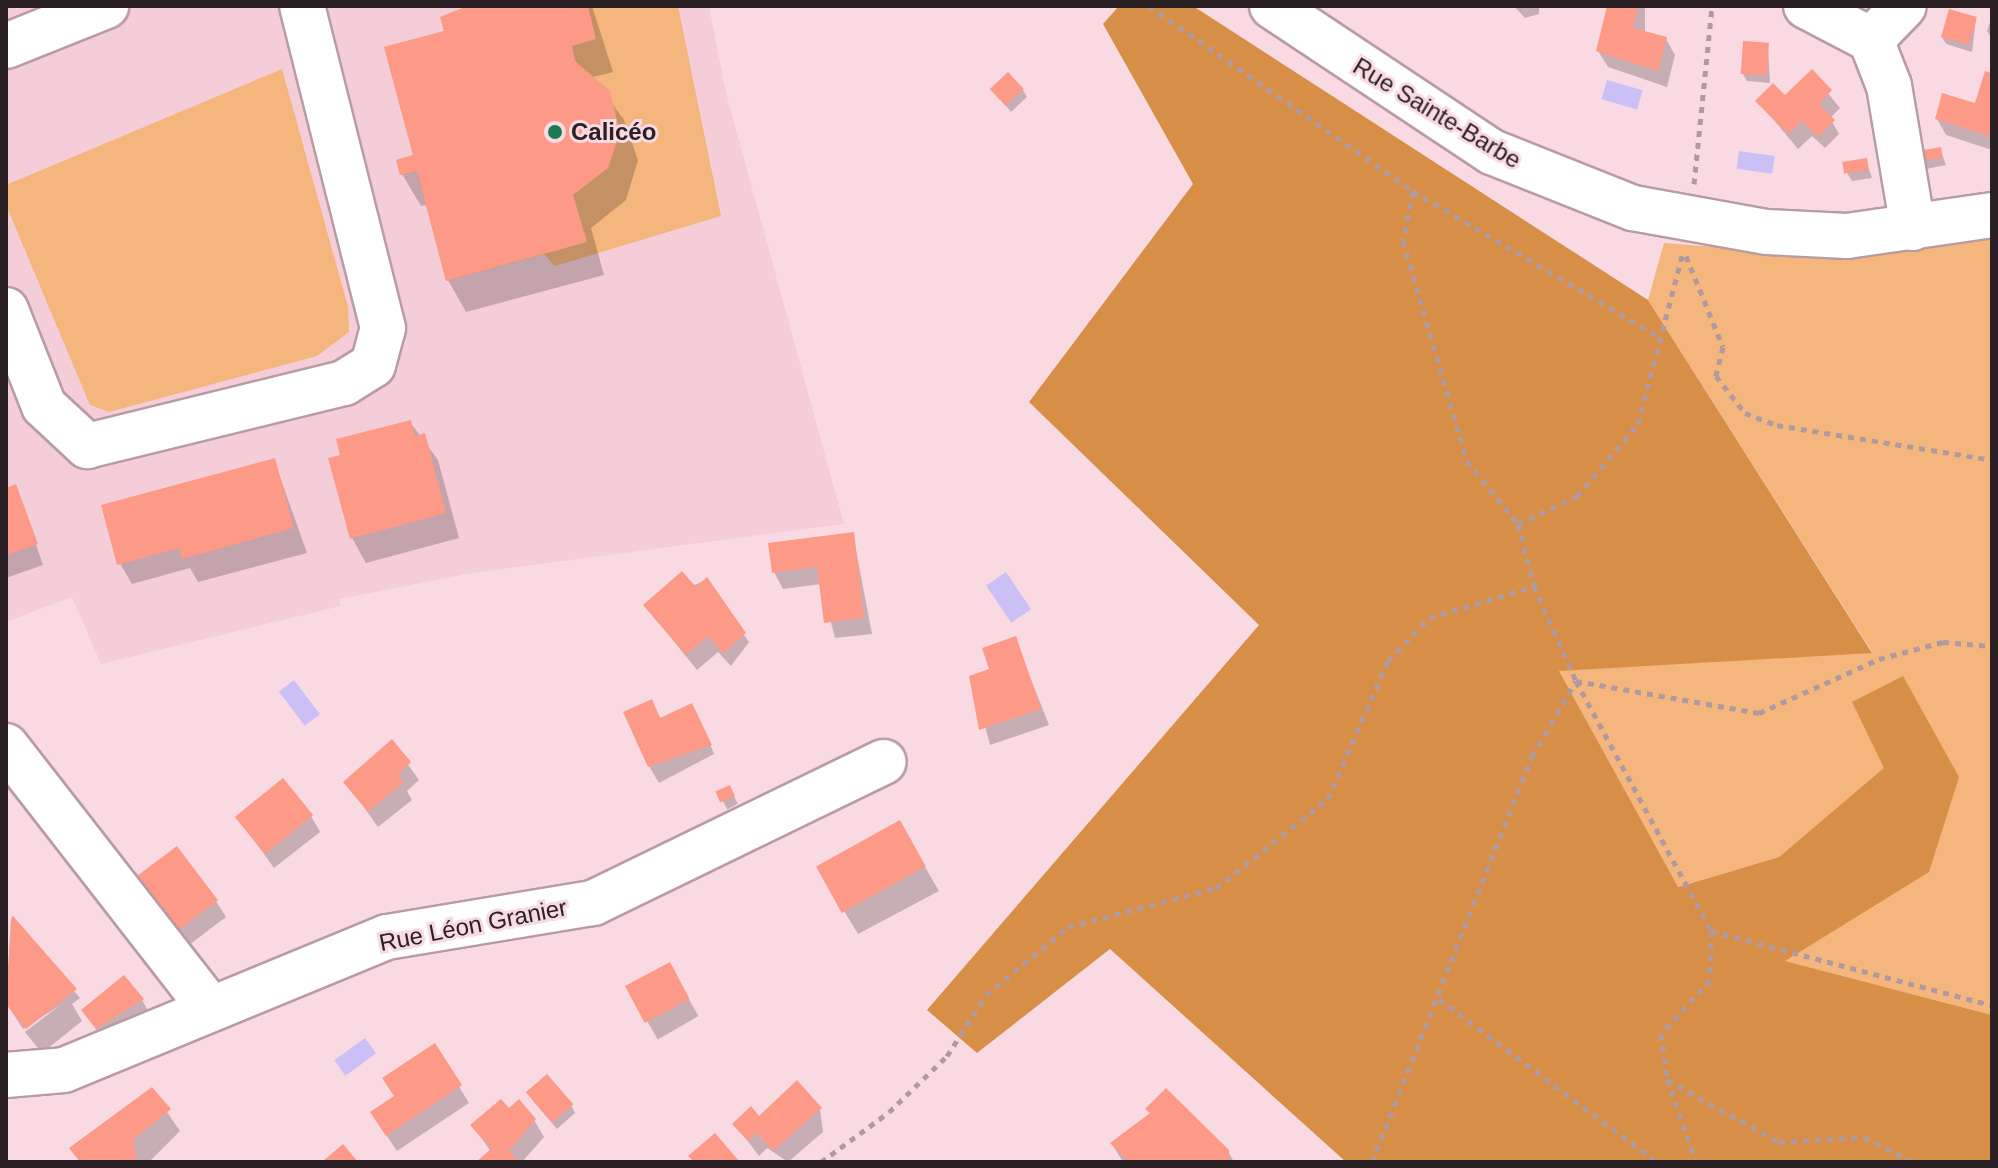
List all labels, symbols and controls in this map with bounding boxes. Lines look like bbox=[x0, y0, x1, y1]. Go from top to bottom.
street label: Rue Sainte-Barbe bbox=[1348, 52, 1526, 174]
place label: Calicéo bbox=[571, 118, 656, 146]
marker: Calicéo bbox=[546, 123, 564, 141]
street label: Rue Léon Granier bbox=[377, 893, 569, 957]

